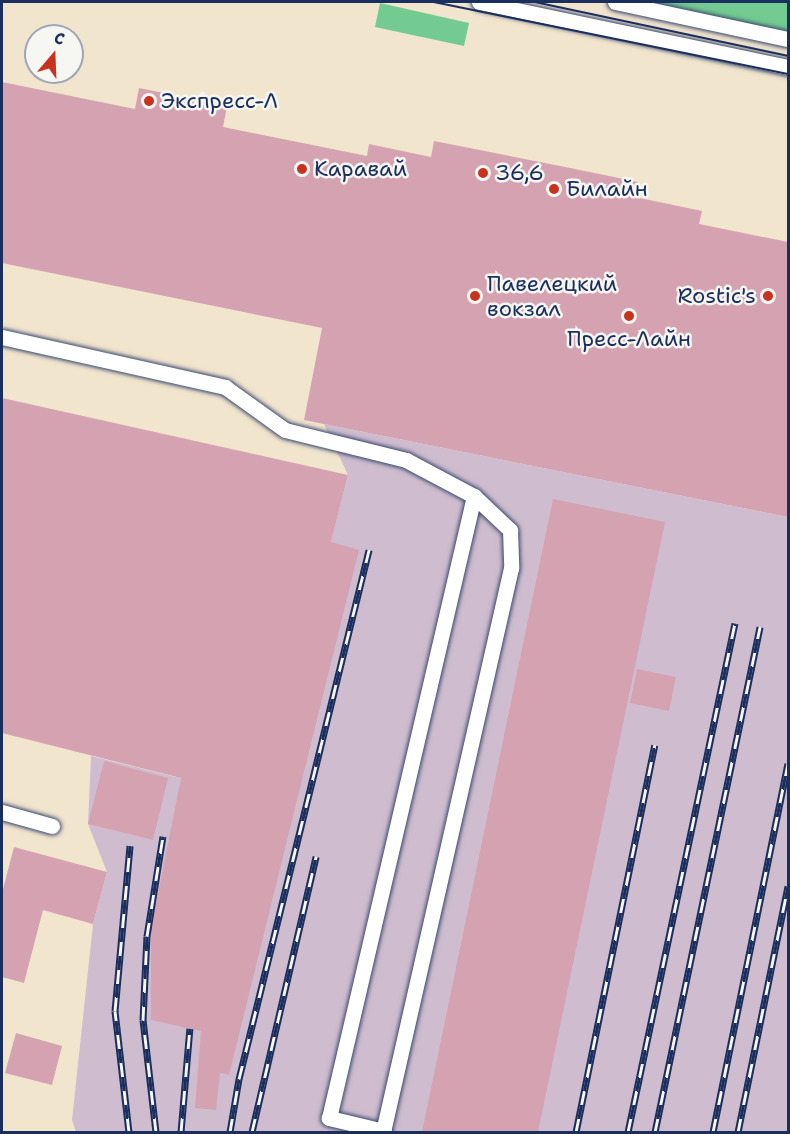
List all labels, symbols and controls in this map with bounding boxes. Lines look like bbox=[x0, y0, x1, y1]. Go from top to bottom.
north arrow bbox=[24, 24, 84, 84]
text: С bbox=[51, 27, 67, 50]
place label: Экспресс-Л bbox=[161, 88, 278, 114]
marker: Экспресс-Л bbox=[142, 94, 156, 108]
place label: Каравай bbox=[314, 156, 407, 182]
place label: 36,6 bbox=[495, 160, 544, 186]
marker: Каравай bbox=[295, 162, 309, 176]
marker: 36,6 bbox=[476, 166, 490, 180]
place label: Билайн bbox=[566, 176, 648, 202]
marker: Билайн bbox=[547, 182, 561, 196]
place label: Павелецкий вокзал bbox=[487, 270, 617, 322]
place label: Rostic's bbox=[678, 283, 756, 309]
marker: Павелецкий вокзал bbox=[468, 289, 482, 303]
marker: Rostic's bbox=[761, 289, 775, 303]
marker: Пресс-Лайн bbox=[622, 309, 636, 323]
place label: Пресс-Лайн bbox=[567, 326, 691, 352]

